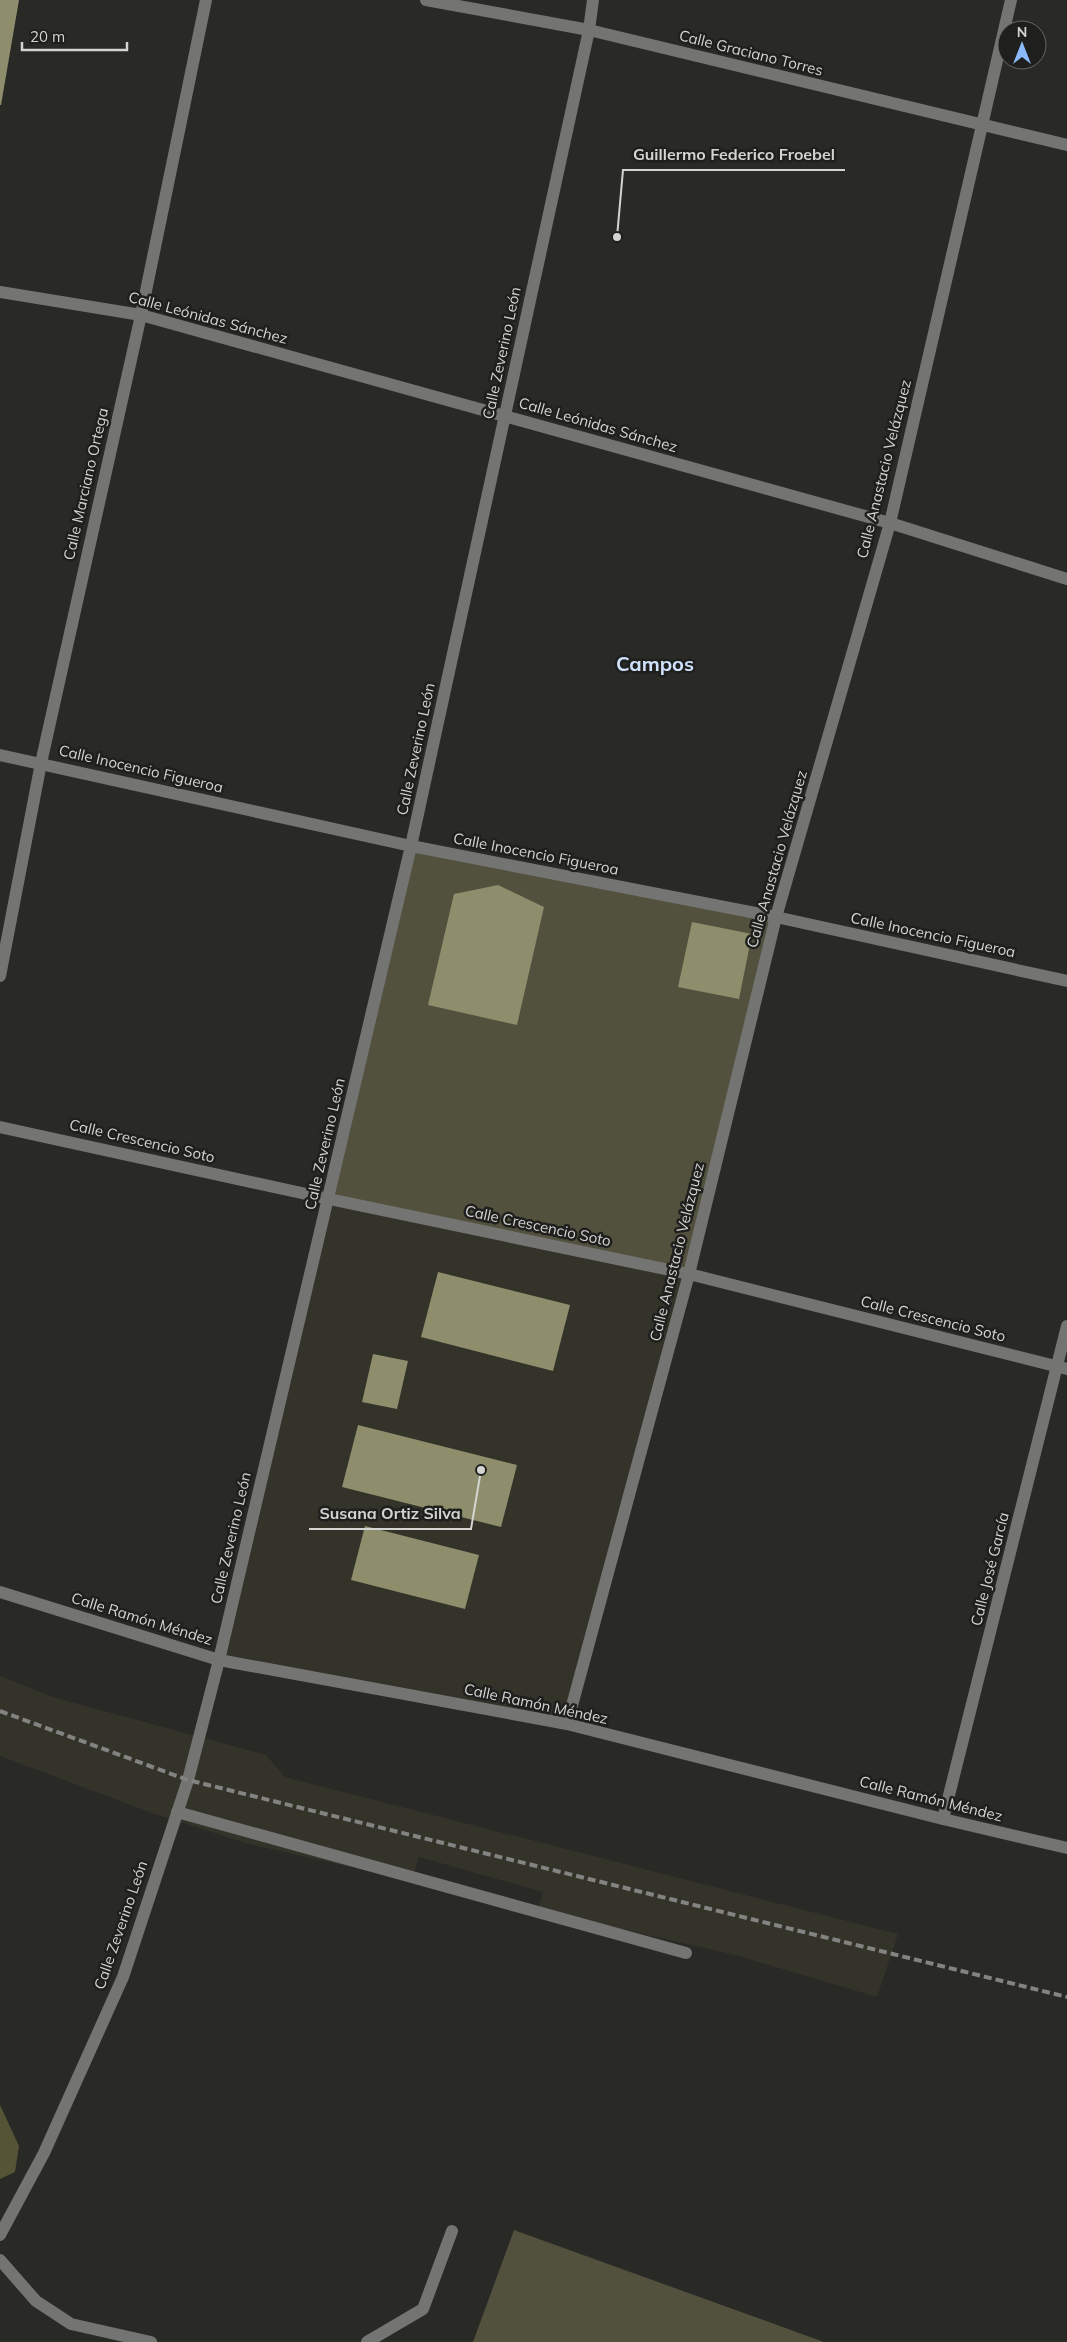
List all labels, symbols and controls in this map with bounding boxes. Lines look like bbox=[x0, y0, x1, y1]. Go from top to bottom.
scale bar bbox=[22, 20, 128, 52]
north arrow bbox=[997, 20, 1047, 70]
text: N bbox=[1017, 23, 1027, 41]
street label: Calle Graciano Torres bbox=[677, 25, 825, 80]
text: 20 m bbox=[30, 27, 65, 46]
callout: Guillermo Federico Froebel bbox=[623, 139, 845, 170]
text: Guillermo Federico Froebel bbox=[633, 144, 835, 164]
street label: Calle Zeverino León bbox=[478, 285, 525, 421]
street label: Calle Leónidas Sánchez bbox=[126, 287, 290, 348]
street label: Calle Anastacio Velázquez bbox=[852, 377, 915, 560]
street label: Calle Leónidas Sánchez bbox=[517, 393, 680, 456]
street label: Calle Marciano Ortega bbox=[59, 406, 112, 562]
district label: Campos bbox=[616, 651, 694, 676]
street label: Calle Zeverino León bbox=[392, 681, 439, 817]
street label: Calle Inocencio Figueroa bbox=[57, 740, 225, 797]
street label: Calle Anastacio Velázquez bbox=[742, 768, 811, 950]
street label: Calle Inocencio Figueroa bbox=[452, 828, 620, 879]
street label: Calle Inocencio Figueroa bbox=[849, 908, 1017, 961]
street label: Calle Zeverino León bbox=[300, 1076, 349, 1212]
street label: Calle Crescencio Soto bbox=[68, 1115, 217, 1166]
street label: Calle Anastacio Velázquez bbox=[645, 1160, 708, 1343]
street label: Calle Crescencio Soto bbox=[463, 1201, 613, 1250]
street label: Calle Crescencio Soto bbox=[859, 1291, 1008, 1346]
street label: Calle Zeverino León bbox=[206, 1470, 255, 1606]
callout: Susana Ortiz Silva bbox=[309, 1498, 471, 1529]
text: Susana Ortiz Silva bbox=[319, 1503, 461, 1523]
street label: Calle José García bbox=[966, 1510, 1013, 1628]
street label: Calle Ramón Méndez bbox=[69, 1588, 215, 1649]
street label: Calle Ramón Méndez bbox=[462, 1679, 610, 1728]
street label: Calle Ramón Méndez bbox=[858, 1772, 1005, 1826]
street label: Calle Zeverino León bbox=[90, 1858, 151, 1992]

